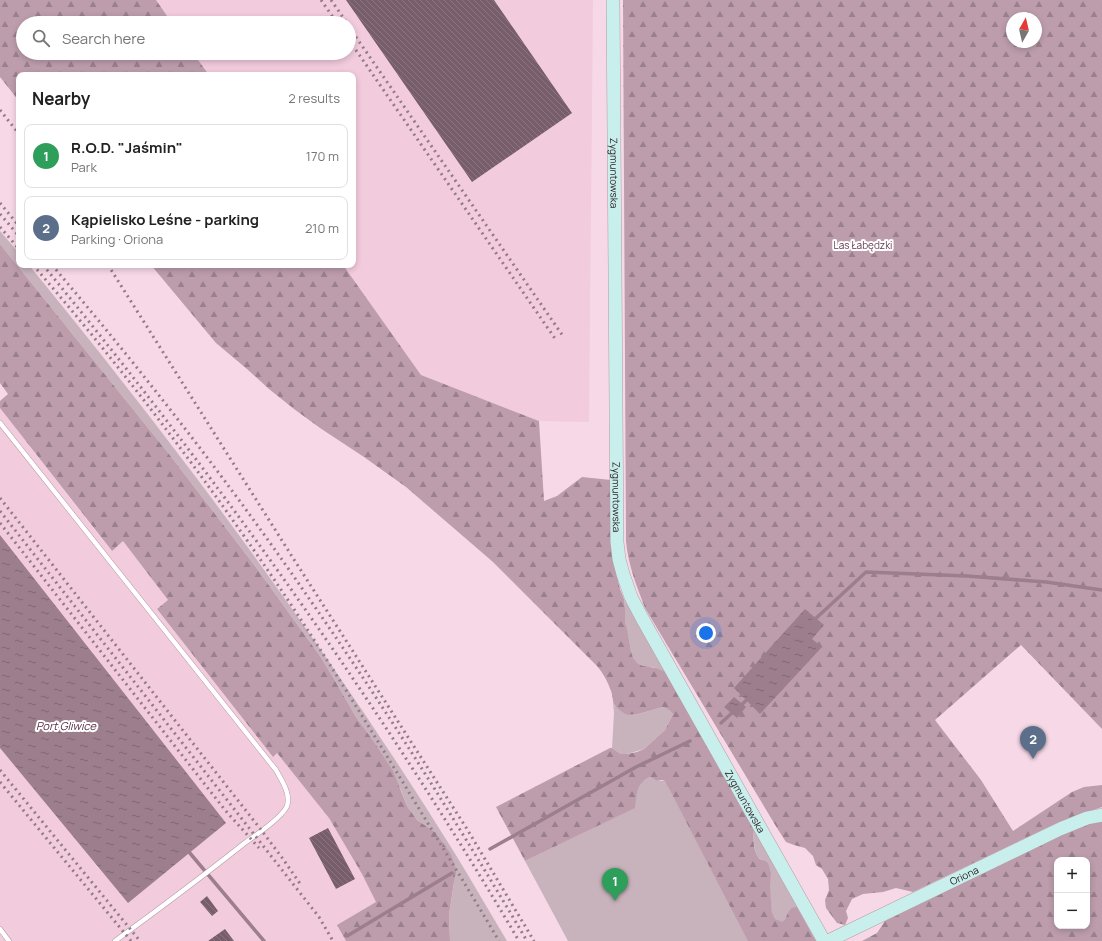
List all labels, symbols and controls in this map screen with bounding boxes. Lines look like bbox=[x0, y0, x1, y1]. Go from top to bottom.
north arrow bbox=[1006, 12, 1042, 48]
search box bbox=[16, 16, 356, 60]
icon: search bbox=[30, 27, 52, 49]
text: Search here bbox=[62, 28, 145, 49]
text: Nearby bbox=[32, 87, 90, 110]
text: 2 results bbox=[288, 89, 340, 107]
text: R.O.D. "Jaśmin" bbox=[71, 137, 183, 158]
street label: Zygmuntowska bbox=[607, 138, 622, 208]
text: 1 bbox=[43, 147, 49, 165]
text: 170 m bbox=[306, 147, 339, 165]
text: Park bbox=[71, 158, 97, 176]
text: Kąpielisko Leśne - parking bbox=[71, 209, 259, 230]
text: 2 bbox=[42, 219, 50, 237]
text: 210 m bbox=[305, 219, 339, 237]
text: Parking · Oriona bbox=[71, 230, 163, 248]
park label: Las Łabędzki bbox=[834, 238, 892, 252]
street label: Zygmuntowska bbox=[609, 462, 624, 532]
your location bbox=[696, 623, 716, 643]
water label: Port Gliwice bbox=[36, 718, 97, 733]
pin: 2 bbox=[1020, 726, 1046, 759]
street label: Zygmuntowska bbox=[722, 767, 769, 835]
map controls bbox=[1054, 857, 1090, 929]
button: + bbox=[1054, 857, 1090, 893]
street label: Oriona bbox=[947, 862, 981, 888]
pin: 1 bbox=[602, 868, 628, 901]
button: − bbox=[1054, 893, 1090, 929]

